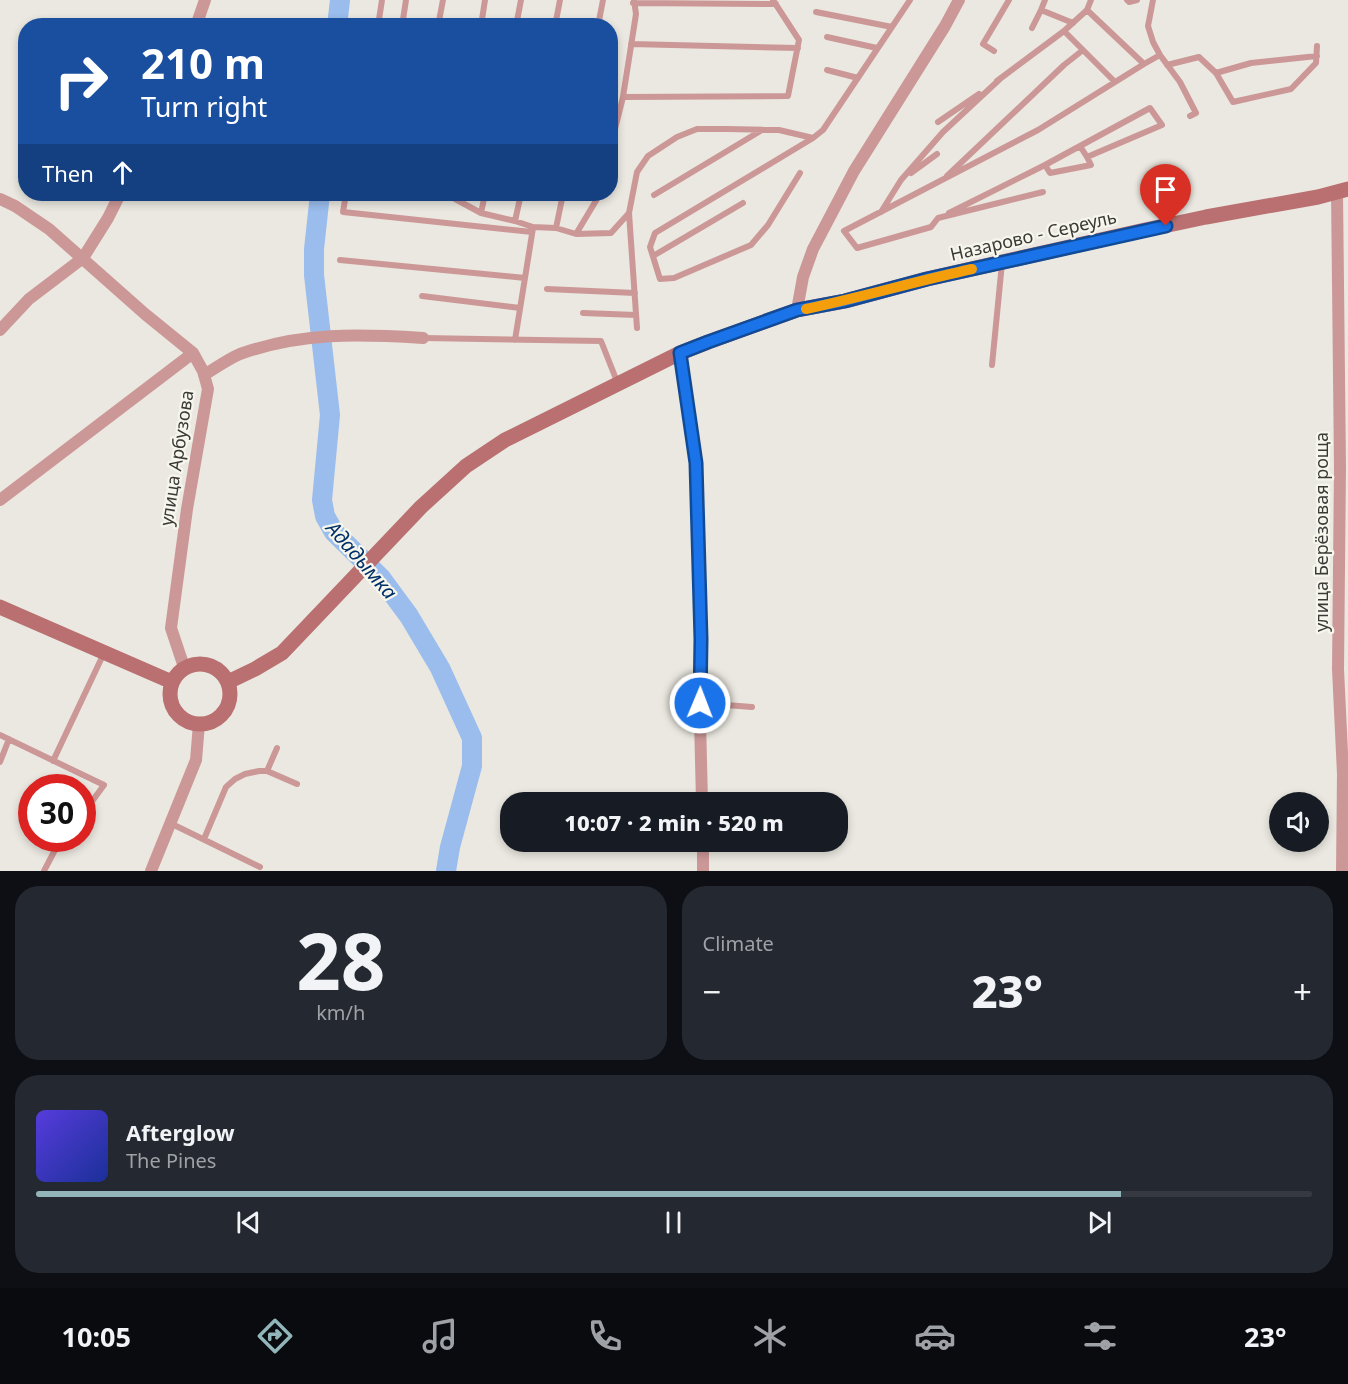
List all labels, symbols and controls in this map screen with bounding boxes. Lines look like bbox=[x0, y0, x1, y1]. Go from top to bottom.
text: 210 m bbox=[141, 34, 265, 91]
icon: right bbox=[42, 42, 120, 120]
text: Turn right bbox=[141, 88, 267, 125]
icon: ahead bbox=[106, 156, 139, 189]
text: Then bbox=[42, 158, 94, 188]
pin bbox=[1140, 164, 1191, 226]
icon: arrive bbox=[1149, 173, 1182, 206]
street label: Назарово - Сереуль bbox=[947, 204, 1119, 266]
street label: улица Арбузова bbox=[153, 388, 199, 528]
street label: улица Берёзовая роща bbox=[1309, 432, 1333, 632]
water label: Ададымка bbox=[319, 514, 403, 605]
position arrow bbox=[668, 671, 732, 735]
speed limit sign: 30 bbox=[18, 774, 96, 852]
map controls bbox=[1269, 792, 1329, 852]
button: sound bbox=[1269, 792, 1329, 852]
text: 10:07 · 2 min · 520 m bbox=[564, 807, 784, 837]
text: 28 bbox=[296, 907, 385, 1013]
text: Climate bbox=[703, 930, 774, 957]
text: 23° bbox=[972, 960, 1043, 1021]
text: − bbox=[703, 969, 721, 1014]
text: + bbox=[1293, 969, 1312, 1014]
text: km/h bbox=[316, 999, 365, 1026]
text: Afterglow bbox=[126, 1117, 235, 1147]
text: The Pines bbox=[126, 1147, 216, 1174]
icon: previous bbox=[232, 1206, 265, 1239]
icon: pause bbox=[657, 1206, 690, 1239]
icon: next bbox=[1083, 1206, 1116, 1239]
icon: directions bbox=[254, 1315, 296, 1357]
icon: music bbox=[419, 1315, 461, 1357]
icon: phone bbox=[584, 1315, 626, 1357]
icon: climate bbox=[749, 1315, 791, 1357]
icon: car bbox=[914, 1315, 956, 1357]
icon: filters bbox=[1079, 1315, 1121, 1357]
text: 10:05 bbox=[62, 1318, 131, 1355]
text: 23° bbox=[1244, 1318, 1286, 1355]

